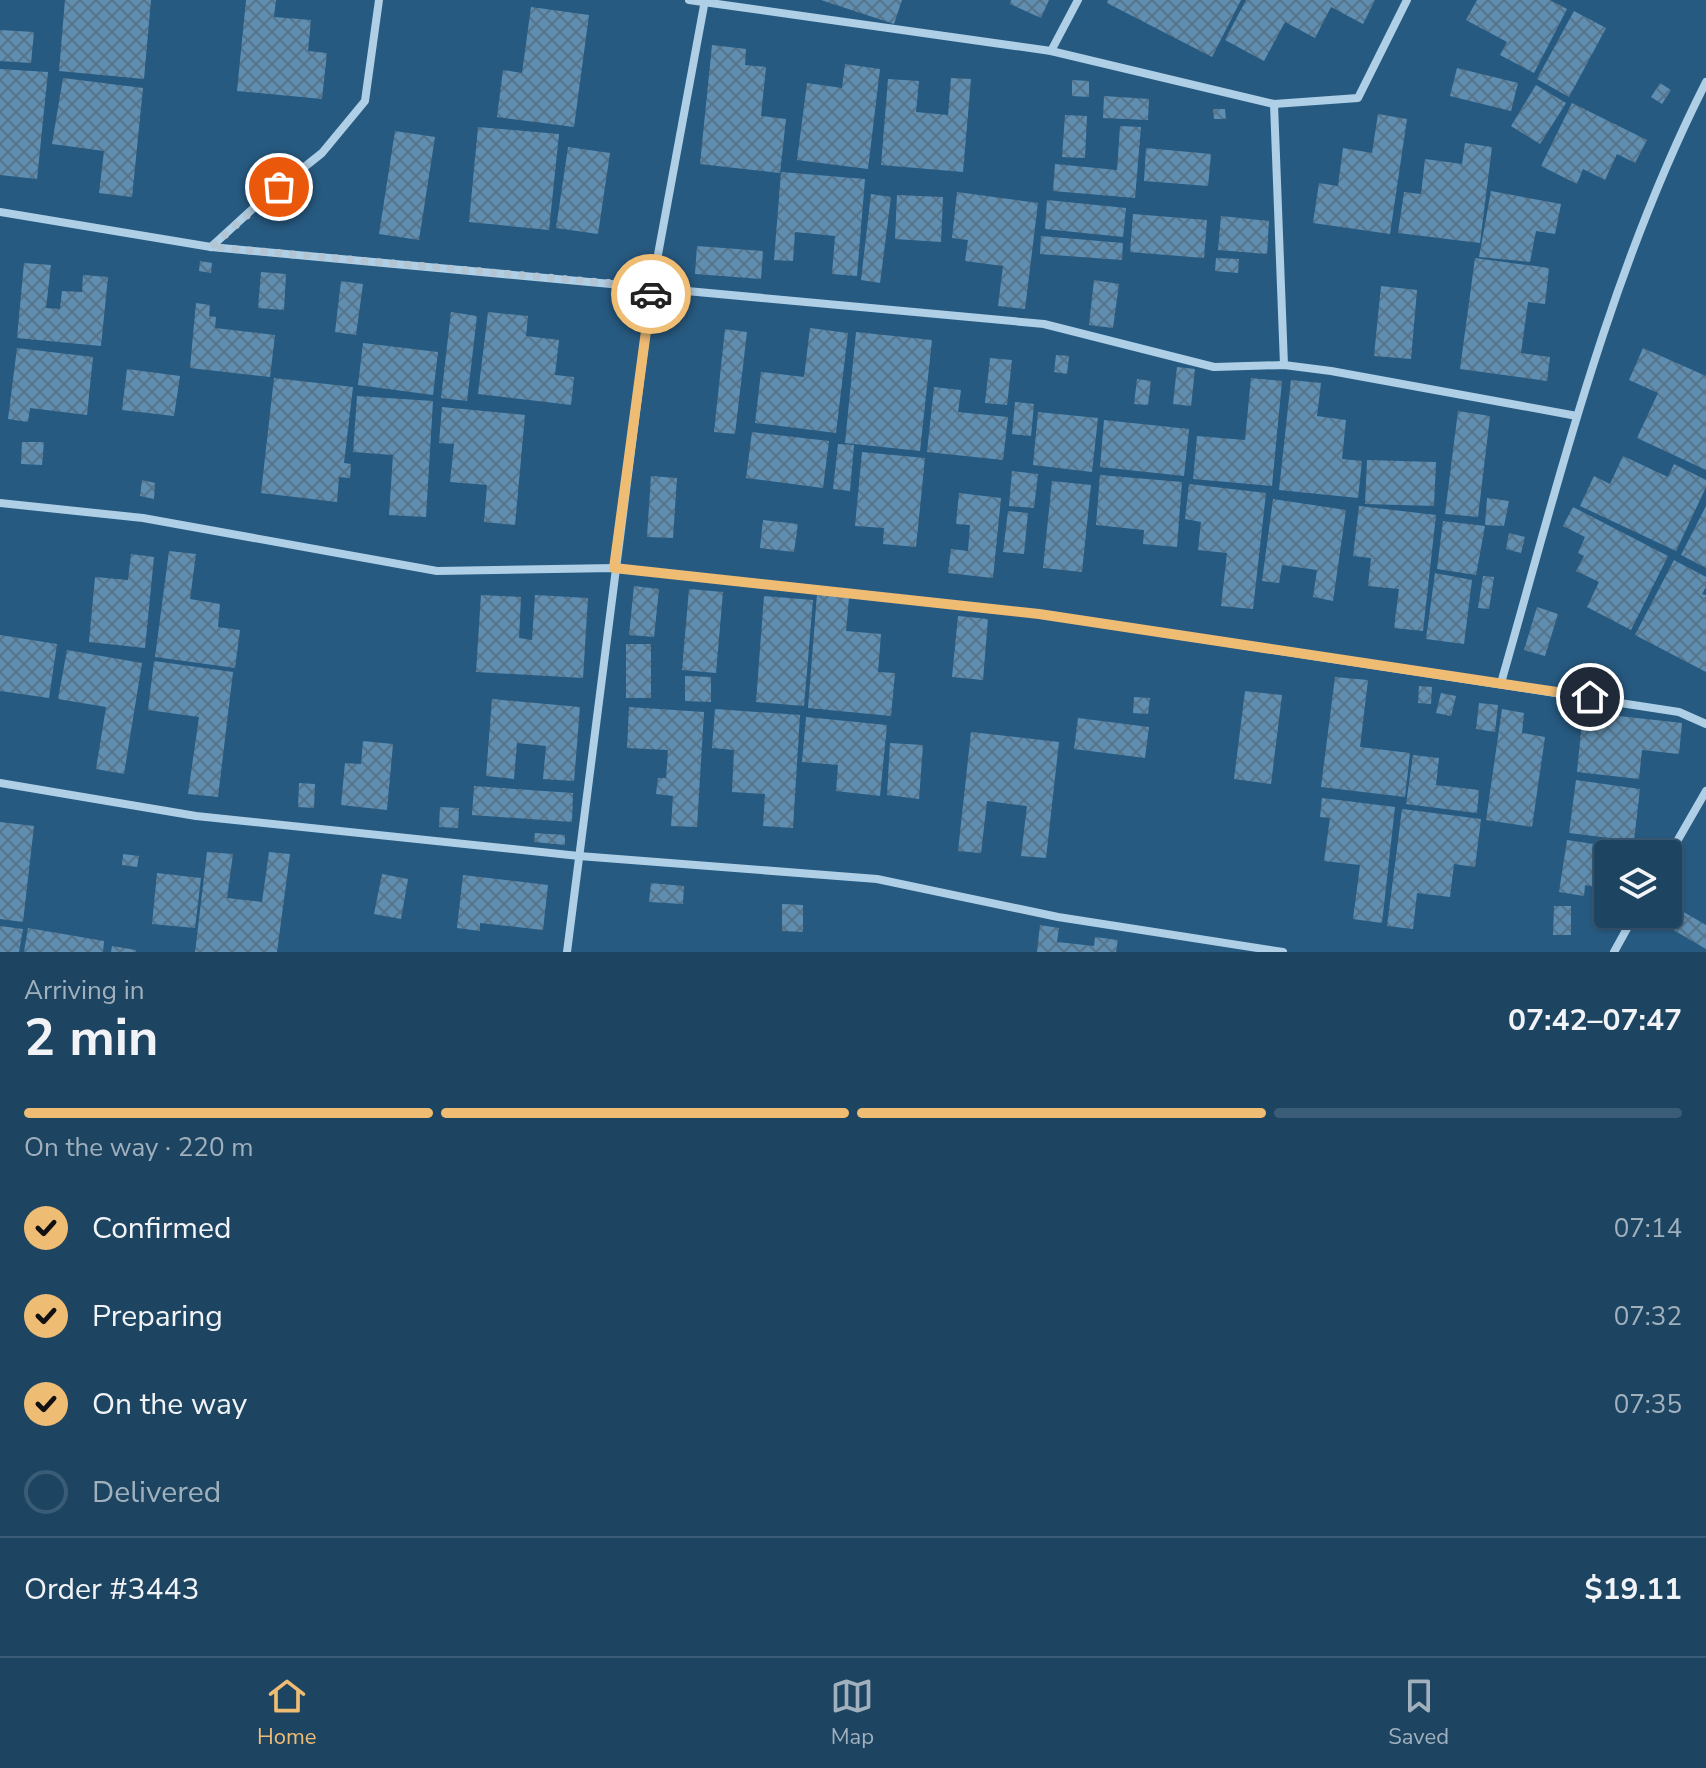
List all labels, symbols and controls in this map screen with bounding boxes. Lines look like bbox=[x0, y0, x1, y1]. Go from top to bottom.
pin bbox=[245, 153, 313, 221]
icon: bag bbox=[257, 165, 301, 209]
courier bbox=[611, 254, 691, 334]
icon: car bbox=[629, 272, 673, 316]
pin bbox=[1556, 663, 1624, 731]
icon: home bbox=[1568, 675, 1612, 719]
map controls bbox=[1594, 840, 1682, 928]
button: layers bbox=[1594, 840, 1682, 928]
text: Arriving in bbox=[24, 973, 145, 1008]
text: 07:42–07:47 bbox=[1508, 1000, 1682, 1041]
text: 2 min bbox=[24, 1002, 159, 1073]
text: On the way · 220 m bbox=[24, 1130, 253, 1165]
icon: check bbox=[24, 1206, 68, 1250]
text: Confirmed bbox=[92, 1208, 232, 1249]
text: 07:14 bbox=[1614, 1211, 1682, 1246]
icon: check bbox=[24, 1294, 68, 1338]
text: Preparing bbox=[92, 1296, 223, 1337]
text: 07:32 bbox=[1614, 1299, 1682, 1334]
icon: check bbox=[24, 1382, 68, 1426]
text: On the way bbox=[92, 1384, 247, 1425]
text: 07:35 bbox=[1614, 1387, 1682, 1422]
text: Delivered bbox=[92, 1472, 221, 1513]
text: Order #3443 bbox=[24, 1569, 199, 1610]
text: $19.11 bbox=[1585, 1569, 1682, 1610]
tab: Home bbox=[257, 1674, 316, 1752]
tab: Map bbox=[830, 1674, 874, 1752]
tab: Saved bbox=[1388, 1674, 1449, 1752]

